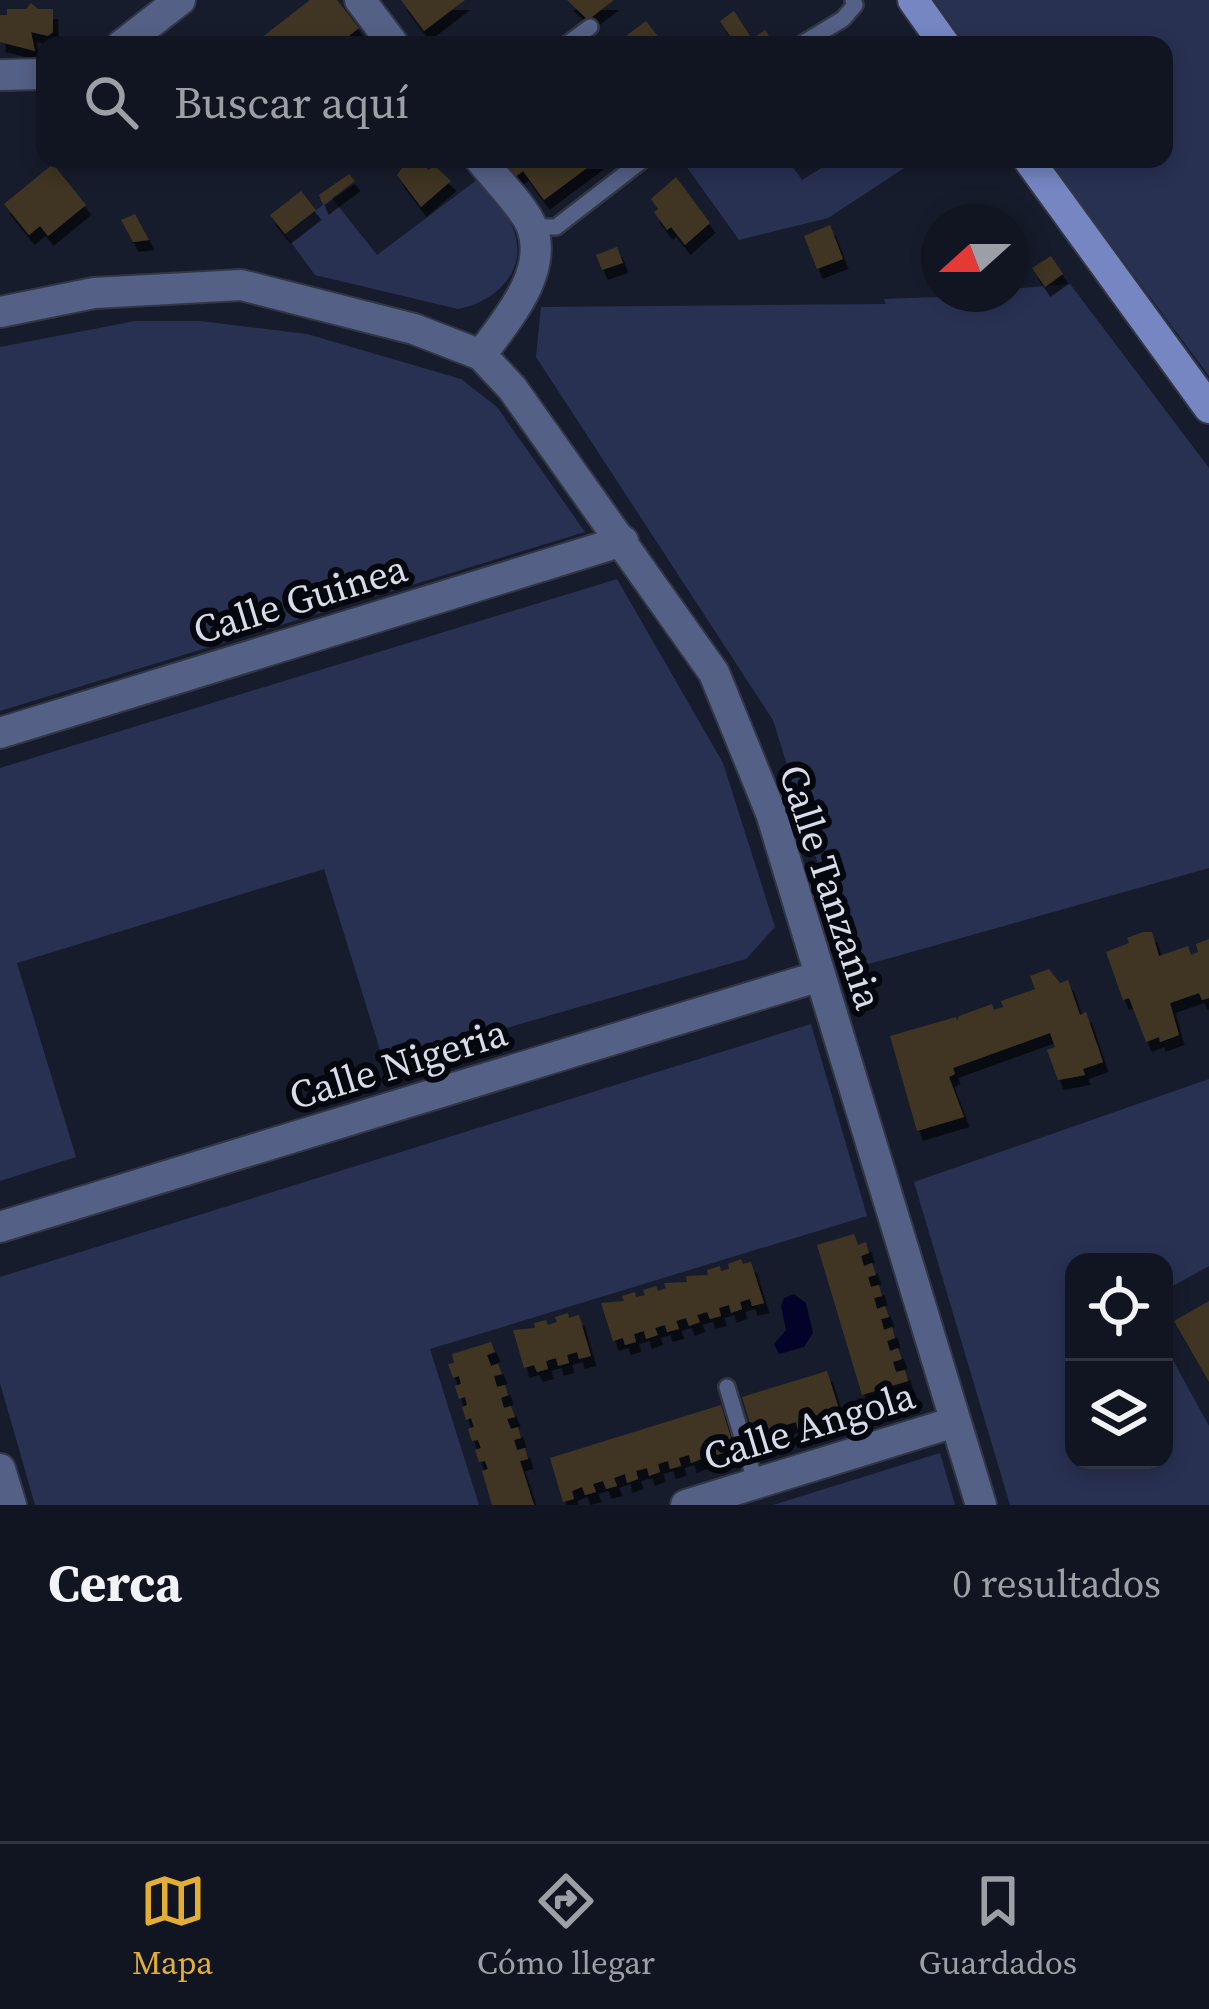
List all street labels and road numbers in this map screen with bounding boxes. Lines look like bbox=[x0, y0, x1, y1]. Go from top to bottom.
street label: Calle Guinea bbox=[187, 541, 413, 657]
street label: Calle Tanzania bbox=[767, 758, 895, 1016]
street label: Calle Nigeria bbox=[283, 1006, 513, 1122]
street label: Calle Angola bbox=[697, 1369, 921, 1483]

